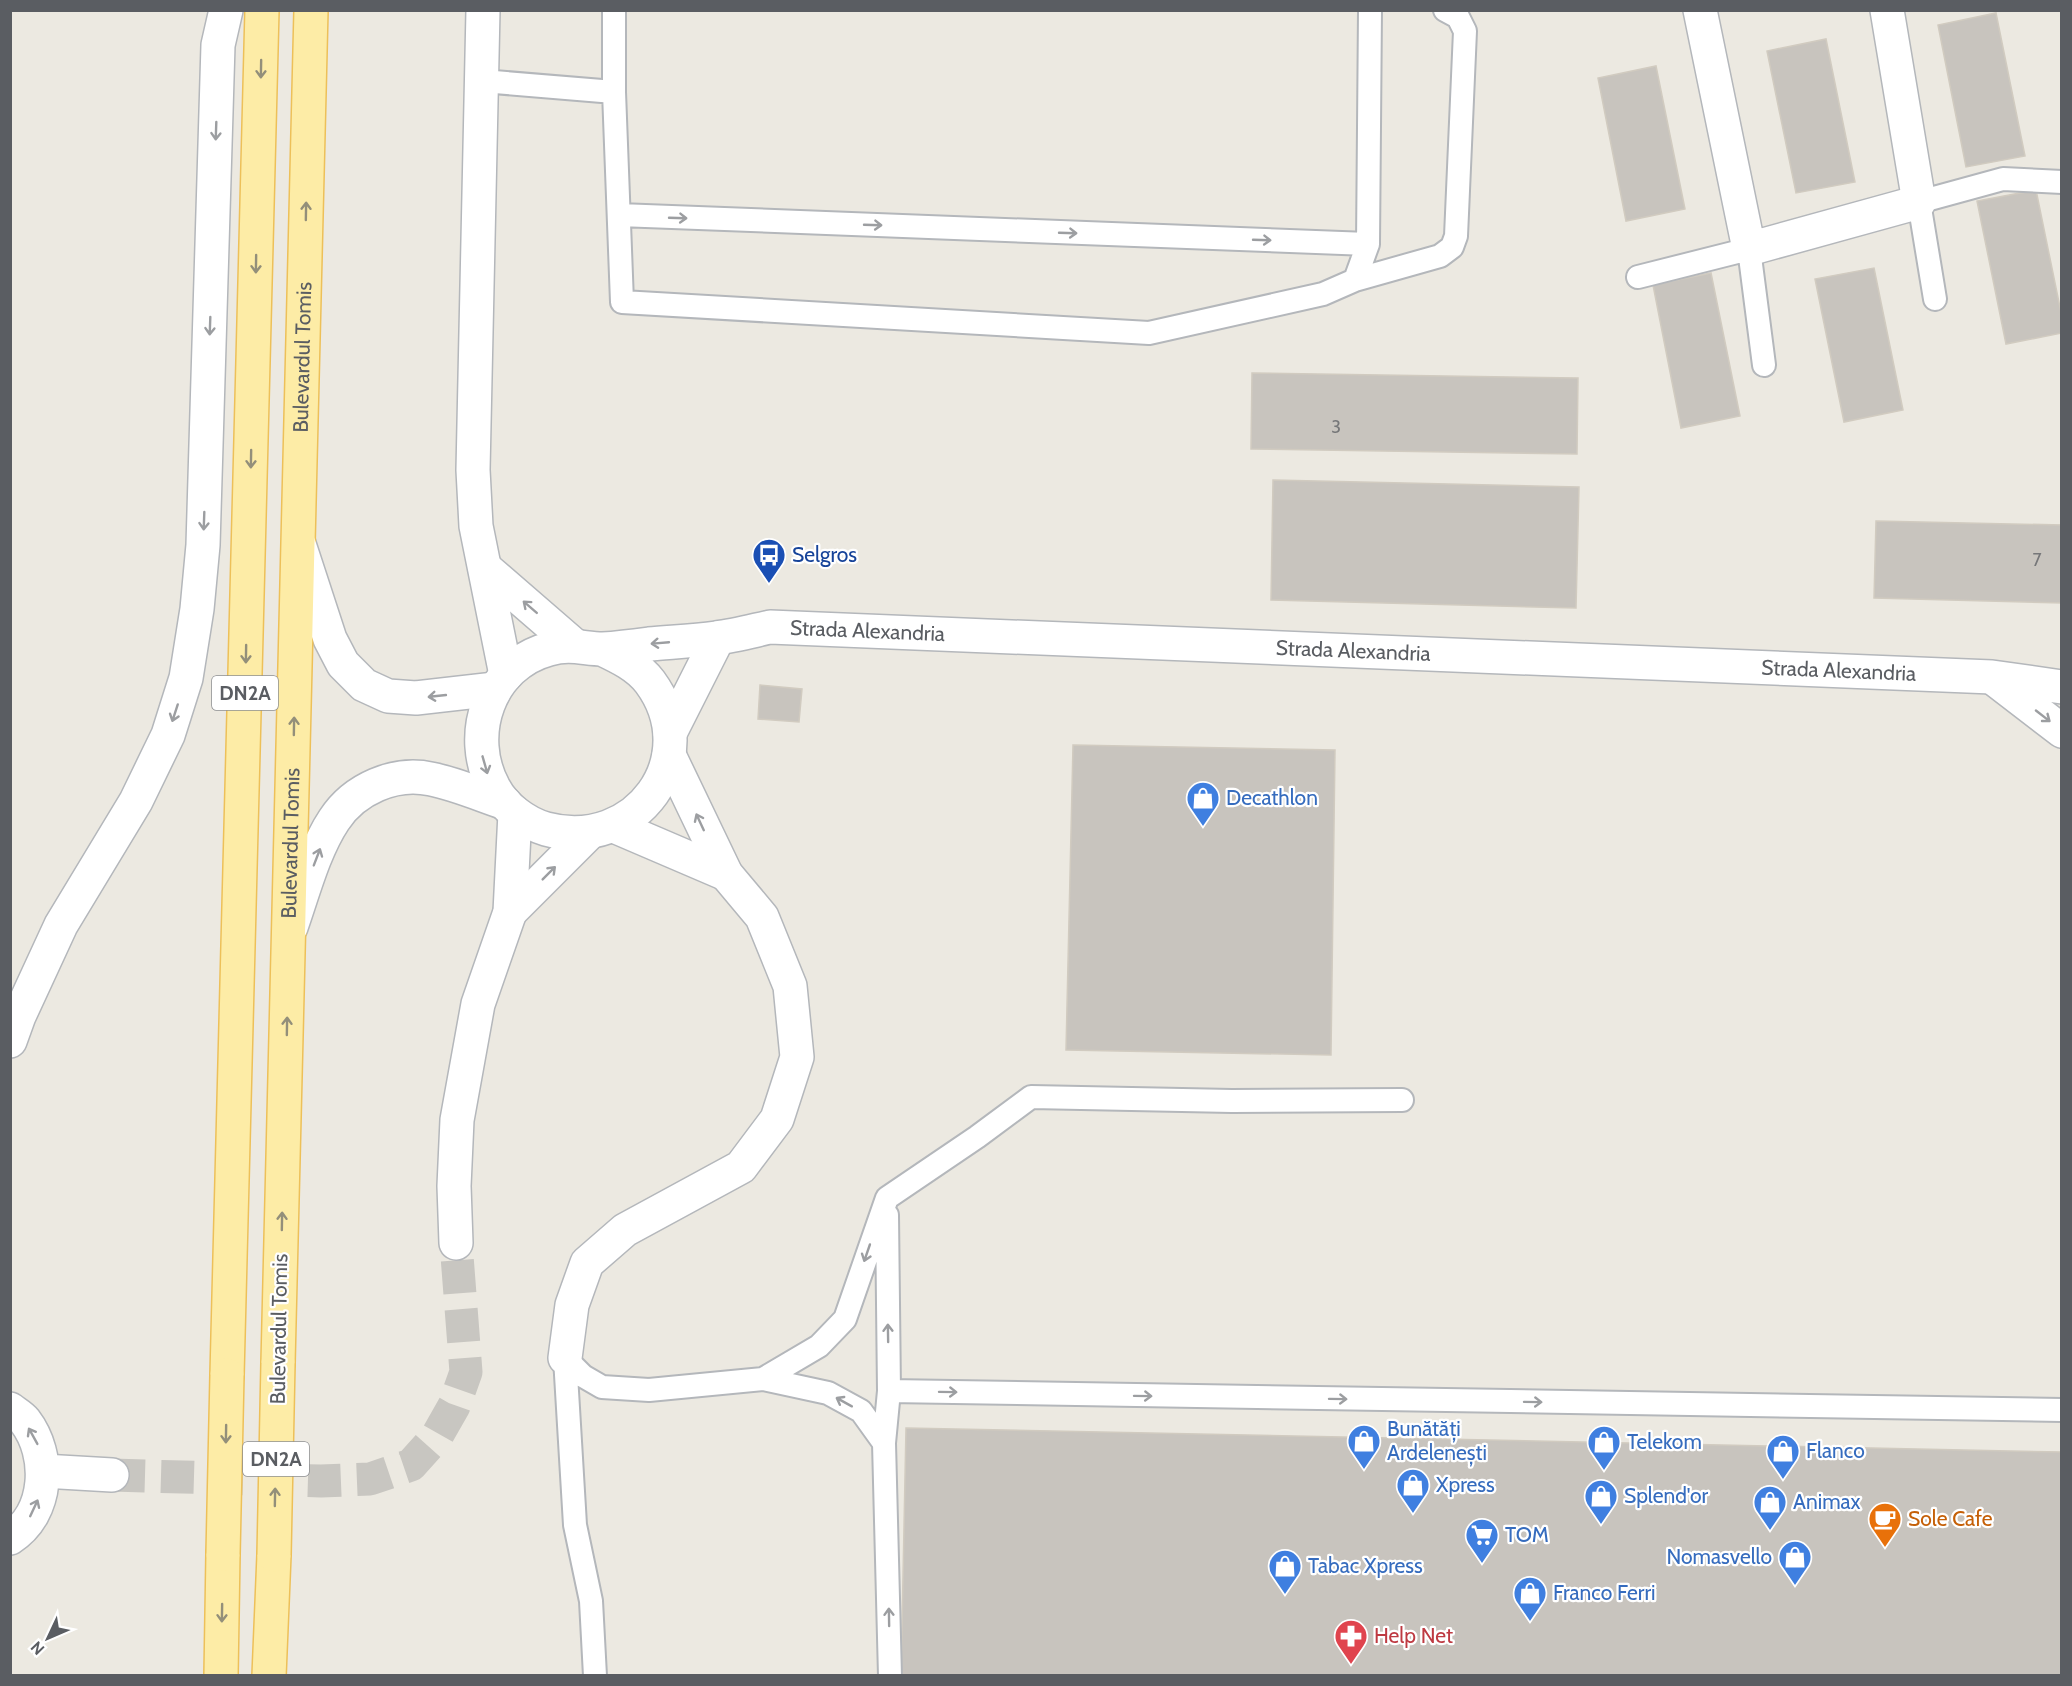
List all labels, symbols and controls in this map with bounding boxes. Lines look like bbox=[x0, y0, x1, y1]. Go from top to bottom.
one-way arrow bbox=[255, 58, 267, 78]
one-way arrow bbox=[210, 121, 221, 141]
one-way arrow bbox=[300, 201, 312, 221]
one-way arrow bbox=[667, 212, 687, 223]
one-way arrow bbox=[862, 220, 882, 231]
one-way arrow bbox=[1057, 227, 1077, 238]
one-way arrow bbox=[1252, 235, 1272, 246]
one-way arrow bbox=[250, 253, 261, 273]
street label: Bulevardul Tomis bbox=[288, 281, 316, 433]
one-way arrow bbox=[204, 316, 215, 336]
house number: 3 bbox=[1331, 416, 1341, 438]
one-way arrow bbox=[245, 448, 256, 468]
one-way arrow bbox=[198, 511, 210, 531]
bus stop icon: Selgros bbox=[751, 537, 787, 584]
place label: Selgros bbox=[792, 542, 857, 567]
house number: 7 bbox=[2032, 549, 2042, 571]
one-way arrow bbox=[523, 600, 538, 614]
street label: Strada Alexandria bbox=[790, 615, 946, 646]
street label: Strada Alexandria bbox=[1275, 635, 1431, 666]
one-way arrow bbox=[650, 638, 670, 649]
one-way arrow bbox=[240, 643, 251, 663]
street label: Strada Alexandria bbox=[1761, 655, 1917, 686]
road number: DN2A bbox=[212, 676, 278, 710]
one-way arrow bbox=[427, 691, 447, 702]
one-way arrow bbox=[169, 703, 180, 722]
one-way arrow bbox=[2035, 710, 2051, 723]
one-way arrow bbox=[288, 716, 300, 736]
one-way arrow bbox=[480, 756, 491, 775]
street label: Bulevardul Tomis bbox=[276, 767, 305, 919]
shop icon: Decathlon bbox=[1185, 780, 1221, 827]
place label: Decathlon bbox=[1226, 785, 1318, 810]
one-way arrow bbox=[694, 813, 706, 831]
one-way arrow bbox=[312, 848, 323, 867]
one-way arrow bbox=[542, 865, 557, 880]
one-way arrow bbox=[281, 1016, 292, 1036]
one-way arrow bbox=[276, 1211, 288, 1231]
one-way arrow bbox=[861, 1243, 872, 1262]
street label: Bulevardul Tomis bbox=[265, 1253, 292, 1404]
one-way arrow bbox=[883, 1323, 894, 1343]
one-way arrow bbox=[937, 1386, 957, 1398]
one-way arrow bbox=[1132, 1390, 1152, 1401]
one-way arrow bbox=[1327, 1393, 1347, 1404]
one-way arrow bbox=[836, 1395, 853, 1407]
one-way arrow bbox=[1522, 1396, 1542, 1408]
place label: Bunătăți Ardelenești bbox=[1387, 1416, 1487, 1467]
one-way arrow bbox=[220, 1423, 232, 1443]
shop icon: Bunătăți Ardelenești bbox=[1346, 1423, 1382, 1470]
shop icon: Telekom bbox=[1586, 1424, 1622, 1471]
one-way arrow bbox=[27, 1428, 38, 1446]
place label: Telekom bbox=[1627, 1429, 1702, 1454]
shop icon: Flanco bbox=[1765, 1433, 1801, 1480]
place label: Flanco bbox=[1806, 1438, 1865, 1463]
road number: DN2A bbox=[243, 1442, 309, 1476]
shop icon: Xpress bbox=[1395, 1467, 1431, 1514]
place label: Xpress bbox=[1436, 1472, 1495, 1497]
shop icon: Splend'or bbox=[1583, 1478, 1619, 1525]
place label: Splend'or bbox=[1624, 1483, 1709, 1508]
shop icon: Animax bbox=[1752, 1484, 1788, 1531]
one-way arrow bbox=[269, 1487, 281, 1507]
place label: Animax bbox=[1793, 1489, 1861, 1514]
one-way arrow bbox=[29, 1500, 41, 1518]
cafe icon: Sole Cafe bbox=[1867, 1501, 1903, 1548]
place label: Sole Cafe bbox=[1908, 1506, 1993, 1531]
supermarket icon: TOM bbox=[1464, 1517, 1500, 1564]
place label: TOM bbox=[1505, 1522, 1549, 1547]
shop icon: Nomasvello bbox=[1777, 1539, 1813, 1586]
place label: Nomasvello bbox=[1667, 1544, 1772, 1569]
shop icon: Tabac Xpress bbox=[1267, 1548, 1303, 1595]
place label: Tabac Xpress bbox=[1308, 1553, 1423, 1578]
shop icon: Franco Ferri bbox=[1512, 1575, 1548, 1622]
place label: Franco Ferri bbox=[1553, 1580, 1656, 1605]
one-way arrow bbox=[216, 1602, 228, 1622]
north arrow bbox=[18, 1608, 78, 1668]
one-way arrow bbox=[883, 1608, 894, 1628]
pharmacy icon: Help Net bbox=[1333, 1618, 1369, 1665]
place label: Help Net bbox=[1374, 1623, 1453, 1648]
text: N bbox=[27, 1637, 48, 1659]

